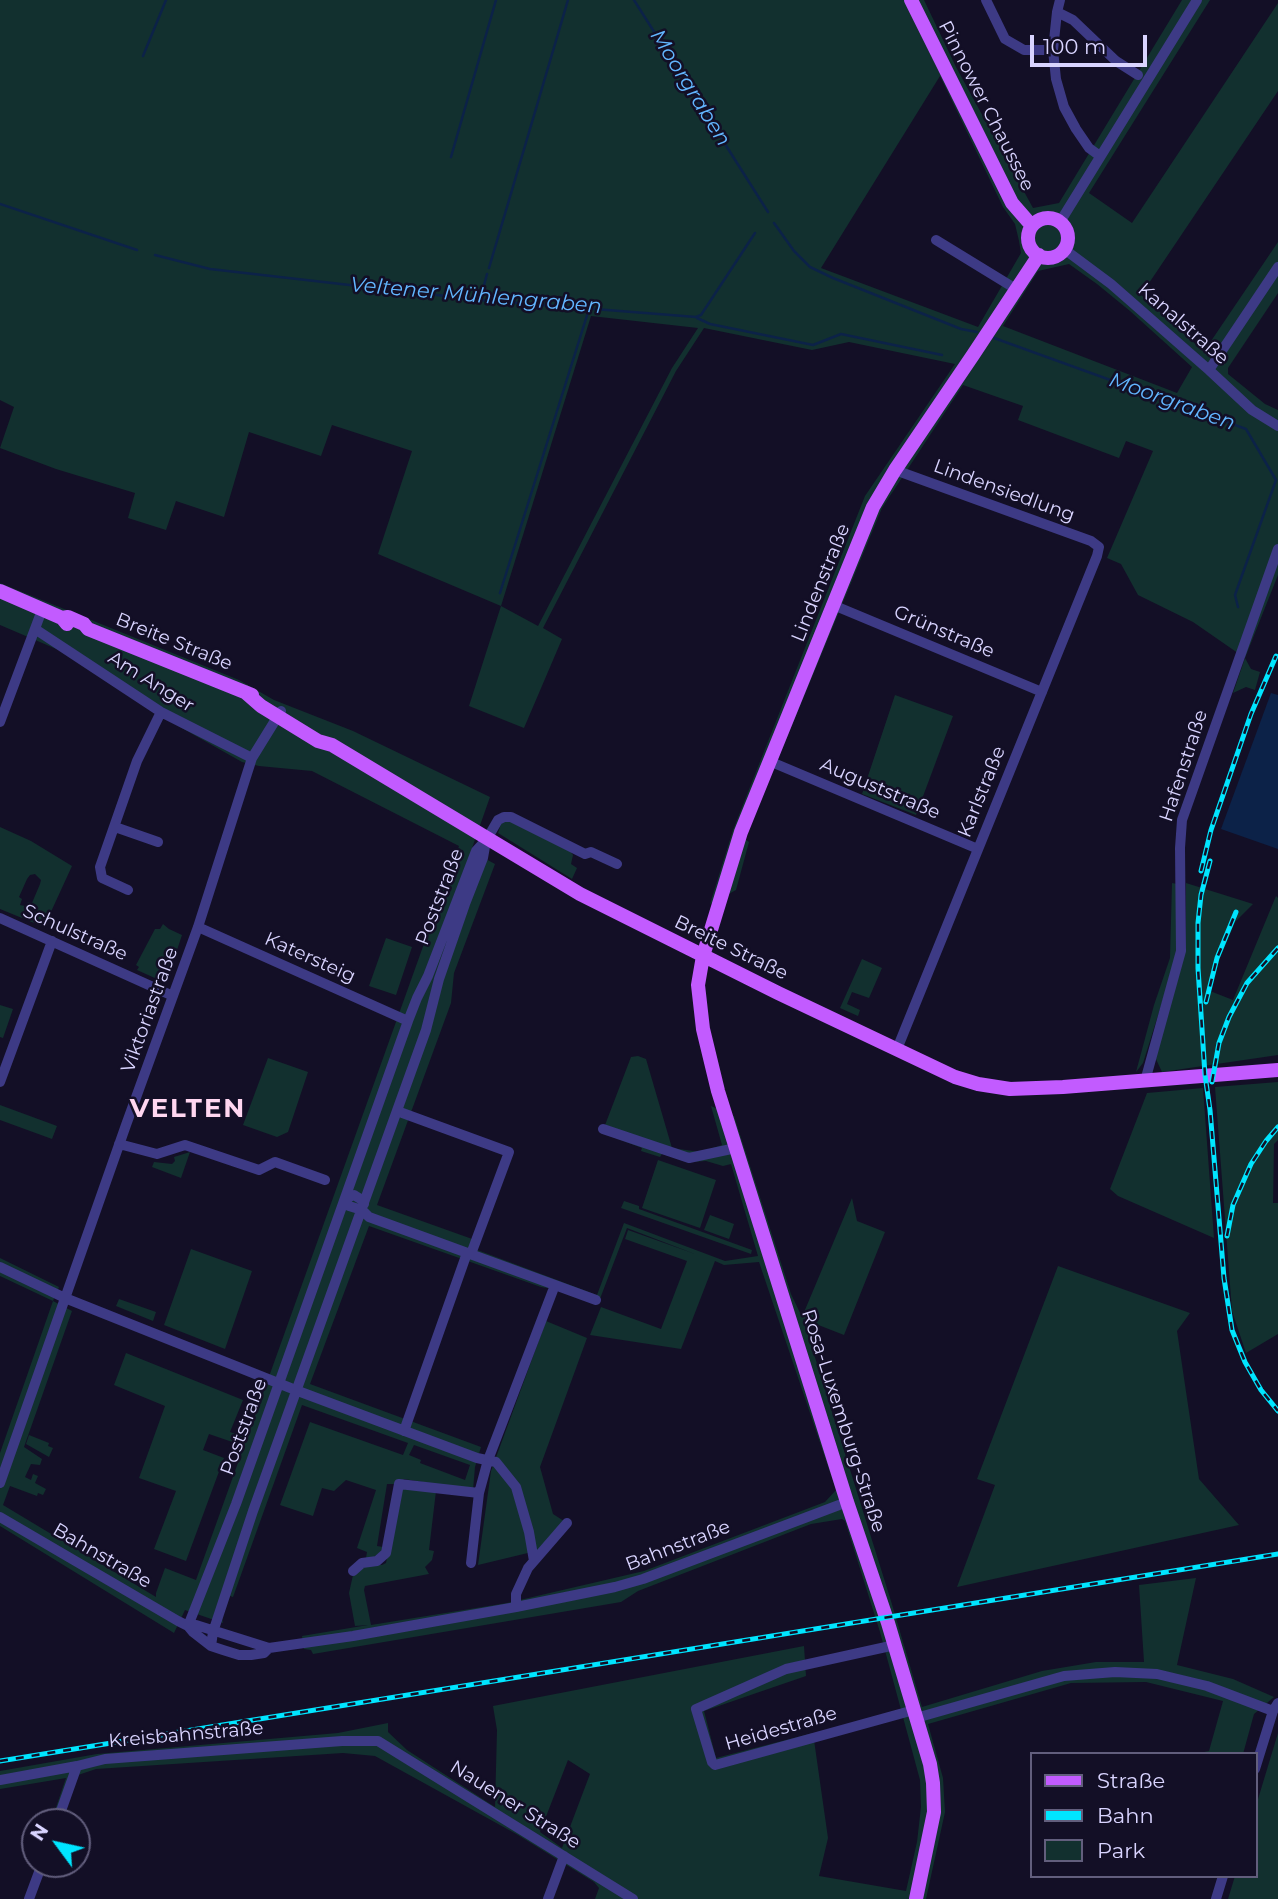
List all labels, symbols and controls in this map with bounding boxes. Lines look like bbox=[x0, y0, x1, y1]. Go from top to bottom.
street label: Pinnower Chaussee bbox=[933, 17, 1039, 195]
scale bar bbox=[1033, 21, 1150, 65]
water label: Moorgraben bbox=[644, 25, 736, 151]
text: 100 m bbox=[1043, 34, 1106, 59]
water label: Veltener Mühlengraben bbox=[349, 272, 603, 320]
street label: Kanalstraße bbox=[1133, 278, 1233, 370]
water label: Moorgraben bbox=[1105, 368, 1239, 436]
street label: Lindensiedlung bbox=[930, 455, 1078, 527]
street label: Lindenstraße bbox=[787, 521, 855, 645]
street label: Grünstraße bbox=[890, 601, 998, 663]
street label: Breite Straße bbox=[112, 608, 236, 676]
street label: Am Anger bbox=[104, 647, 198, 717]
street label: Hafenstraße bbox=[1155, 707, 1213, 825]
street label: Karlstraße bbox=[953, 743, 1011, 841]
street label: Auguststraße bbox=[817, 753, 943, 825]
street label: Poststraße bbox=[411, 846, 469, 948]
street label: Schulstraße bbox=[19, 900, 131, 966]
street label: Breite Straße bbox=[670, 911, 792, 985]
street label: Katersteig bbox=[261, 928, 359, 988]
street label: Viktoriastraße bbox=[117, 944, 183, 1076]
district label: VELTEN bbox=[130, 1093, 246, 1125]
street label: Rosa-Luxemburg-Straße bbox=[796, 1307, 890, 1535]
street label: Poststraße bbox=[216, 1375, 272, 1479]
street label: Bahnstraße bbox=[622, 1516, 734, 1576]
street label: Bahnstraße bbox=[48, 1519, 156, 1593]
street label: Heidestraße bbox=[722, 1702, 840, 1756]
street label: Kreisbahnstraße bbox=[108, 1717, 264, 1753]
legend bbox=[1030, 1752, 1257, 1878]
street label: Nauener Straße bbox=[446, 1756, 584, 1854]
text: Straße bbox=[1097, 1768, 1165, 1793]
text: Bahn bbox=[1097, 1803, 1154, 1828]
north arrow bbox=[21, 1808, 91, 1878]
text: N bbox=[26, 1820, 53, 1845]
text: Park bbox=[1097, 1838, 1145, 1863]

